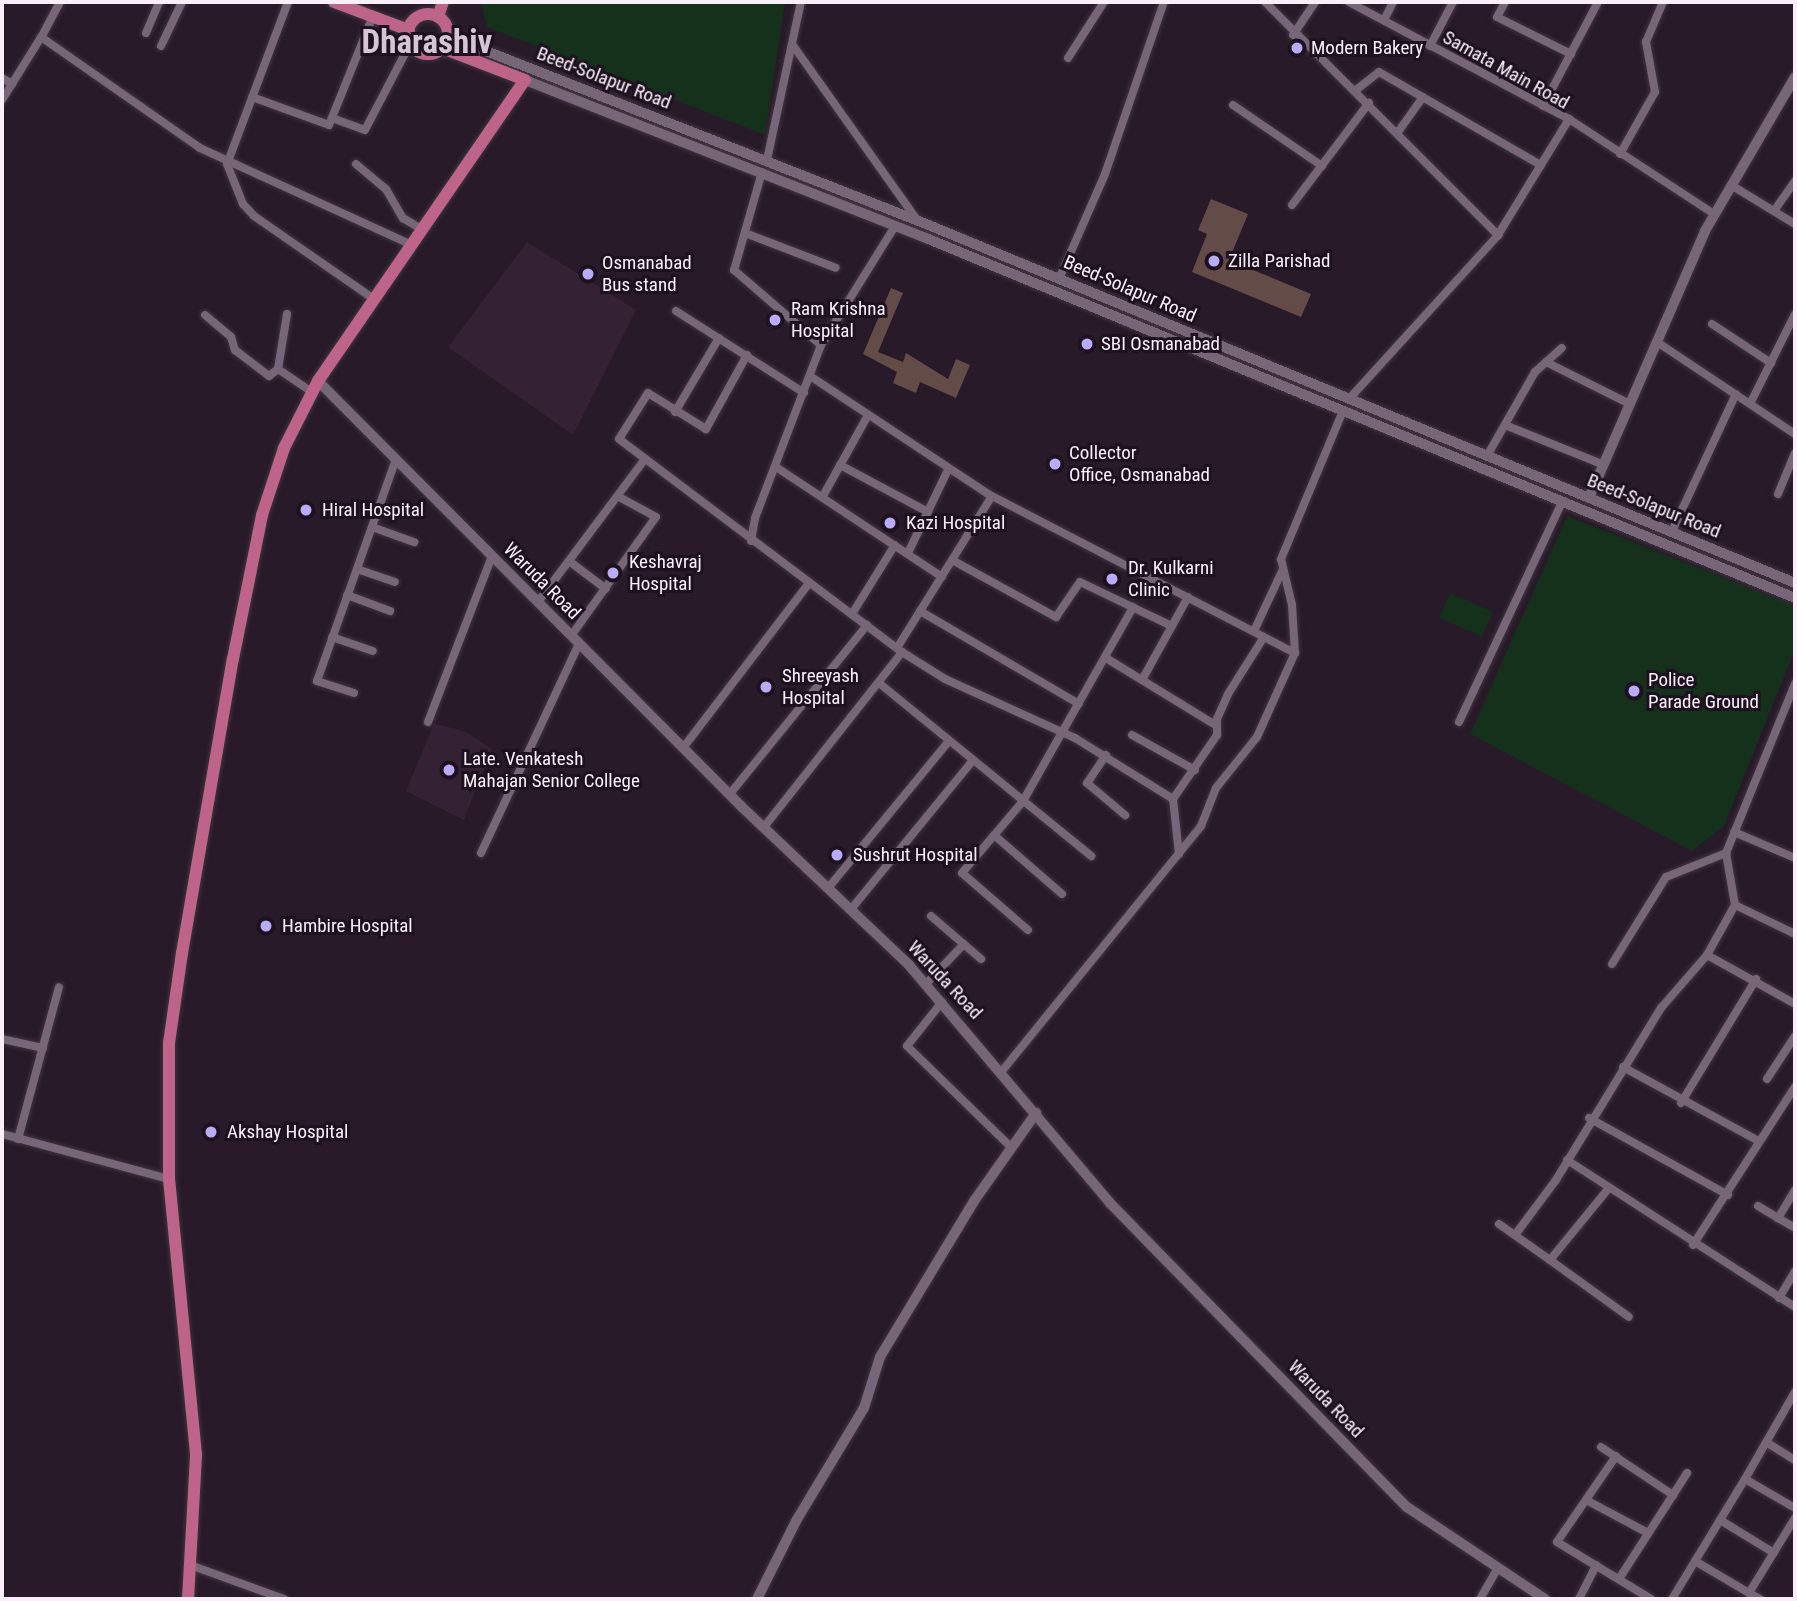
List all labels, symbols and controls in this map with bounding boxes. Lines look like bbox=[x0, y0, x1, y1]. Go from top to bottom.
district label: Dharashiv bbox=[362, 22, 492, 62]
street label: Samata Main Road bbox=[1439, 26, 1573, 114]
place label: Modern Bakery bbox=[1311, 37, 1423, 59]
marker: Modern Bakery bbox=[1289, 40, 1305, 56]
street label: Beed-Solapur Road bbox=[534, 42, 674, 114]
place label: Zilla Parishad bbox=[1228, 250, 1331, 272]
street label: Beed-Solapur Road bbox=[1060, 251, 1200, 327]
place label: Osmanabad Bus stand bbox=[602, 252, 692, 296]
marker: Zilla Parishad bbox=[1206, 253, 1222, 269]
marker: Osmanabad Bus stand bbox=[580, 266, 596, 282]
place label: Ram Krishna Hospital bbox=[791, 298, 886, 342]
marker: Ram Krishna Hospital bbox=[765, 310, 785, 330]
place label: SBI Osmanabad bbox=[1101, 333, 1220, 355]
marker: SBI Osmanabad bbox=[1079, 336, 1095, 352]
place label: Collector Office, Osmanabad bbox=[1069, 442, 1210, 486]
marker: Collector Office, Osmanabad bbox=[1047, 456, 1063, 472]
street label: Beed-Solapur Road bbox=[1584, 469, 1724, 543]
place label: Hiral Hospital bbox=[322, 499, 424, 521]
marker: Hiral Hospital bbox=[296, 500, 316, 520]
place label: Kazi Hospital bbox=[906, 512, 1005, 534]
marker: Kazi Hospital bbox=[880, 513, 900, 533]
street label: Waruda Road bbox=[499, 538, 585, 624]
place label: Keshavraj Hospital bbox=[629, 551, 702, 595]
place label: Dr. Kulkarni Clinic bbox=[1128, 557, 1214, 601]
marker: Keshavraj Hospital bbox=[603, 563, 623, 583]
marker: Dr. Kulkarni Clinic bbox=[1102, 569, 1122, 589]
place label: Shreeyash Hospital bbox=[782, 665, 859, 709]
place label: Police Parade Ground bbox=[1648, 669, 1759, 713]
marker: Shreeyash Hospital bbox=[756, 677, 776, 697]
marker: Police Parade Ground bbox=[1626, 683, 1642, 699]
place label: Late. Venkatesh Mahajan Senior College bbox=[463, 748, 640, 792]
marker: Late. Venkatesh Mahajan Senior College bbox=[441, 762, 457, 778]
place label: Sushrut Hospital bbox=[853, 844, 978, 866]
marker: Sushrut Hospital bbox=[827, 845, 847, 865]
place label: Hambire Hospital bbox=[282, 915, 413, 937]
marker: Hambire Hospital bbox=[256, 916, 276, 936]
street label: Waruda Road bbox=[903, 936, 987, 1024]
place label: Akshay Hospital bbox=[227, 1121, 348, 1143]
marker: Akshay Hospital bbox=[201, 1122, 221, 1142]
street label: Waruda Road bbox=[1283, 1355, 1369, 1443]

